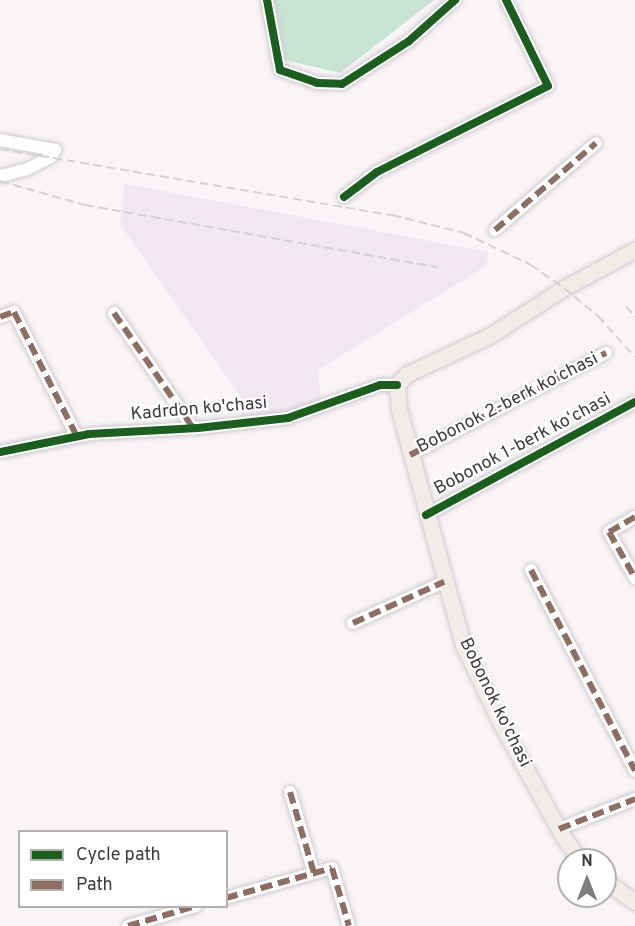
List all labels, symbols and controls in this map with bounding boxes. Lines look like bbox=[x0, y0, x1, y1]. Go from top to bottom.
street label: Bobonok 2-berk koʻchasi bbox=[414, 349, 602, 459]
street label: Bobonok 1-berk koʻchasi bbox=[431, 389, 615, 501]
street label: Kadrdon ko'chasi bbox=[130, 393, 268, 427]
street label: Bobonok ko'chasi bbox=[453, 635, 535, 771]
legend bbox=[18, 830, 228, 908]
text: Cycle path bbox=[76, 844, 161, 867]
north arrow bbox=[557, 848, 617, 908]
text: N bbox=[581, 852, 593, 872]
text: Path bbox=[76, 874, 113, 897]

